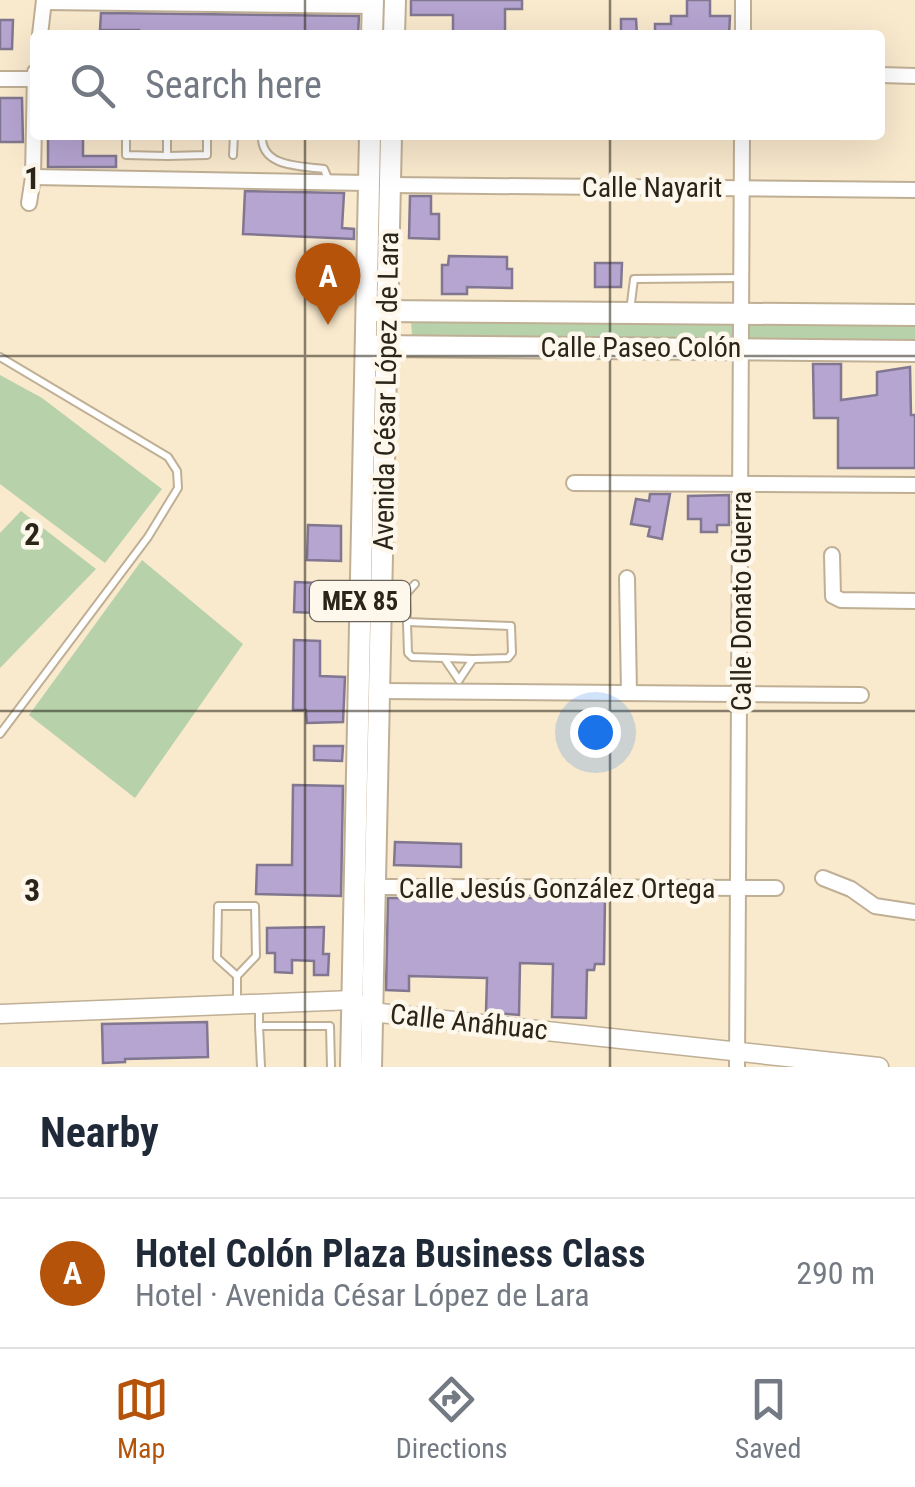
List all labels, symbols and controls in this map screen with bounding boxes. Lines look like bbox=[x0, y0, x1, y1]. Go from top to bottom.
search box bbox=[30, 30, 885, 140]
icon: search bbox=[65, 58, 120, 113]
text: Search here bbox=[145, 63, 322, 107]
text: 1 bbox=[24, 159, 40, 197]
street label: Calle Nayarit bbox=[582, 171, 722, 204]
street label: Avenida César López de Lara bbox=[367, 231, 405, 551]
pin: A bbox=[296, 242, 360, 325]
street label: Calle Paseo Colón bbox=[541, 331, 741, 364]
street label: Calle Donato Guerra bbox=[725, 491, 758, 711]
text: 2 bbox=[24, 515, 40, 553]
road number: MEX 85 bbox=[310, 581, 410, 621]
your location bbox=[570, 707, 621, 758]
text: 3 bbox=[24, 871, 40, 909]
street label: Calle Jesús González Ortega bbox=[399, 872, 715, 905]
street label: Calle Anáhuac bbox=[389, 997, 549, 1047]
text: Nearby bbox=[40, 1108, 159, 1157]
text: Hotel Colón Plaza Business Class bbox=[135, 1232, 645, 1276]
text: A bbox=[63, 1254, 82, 1292]
text: 290 m bbox=[796, 1254, 875, 1292]
text: Hotel · Avenida César López de Lara bbox=[135, 1276, 590, 1314]
tab: Map bbox=[114, 1372, 169, 1465]
tab: Directions bbox=[396, 1372, 508, 1465]
tab: Saved bbox=[735, 1372, 801, 1465]

